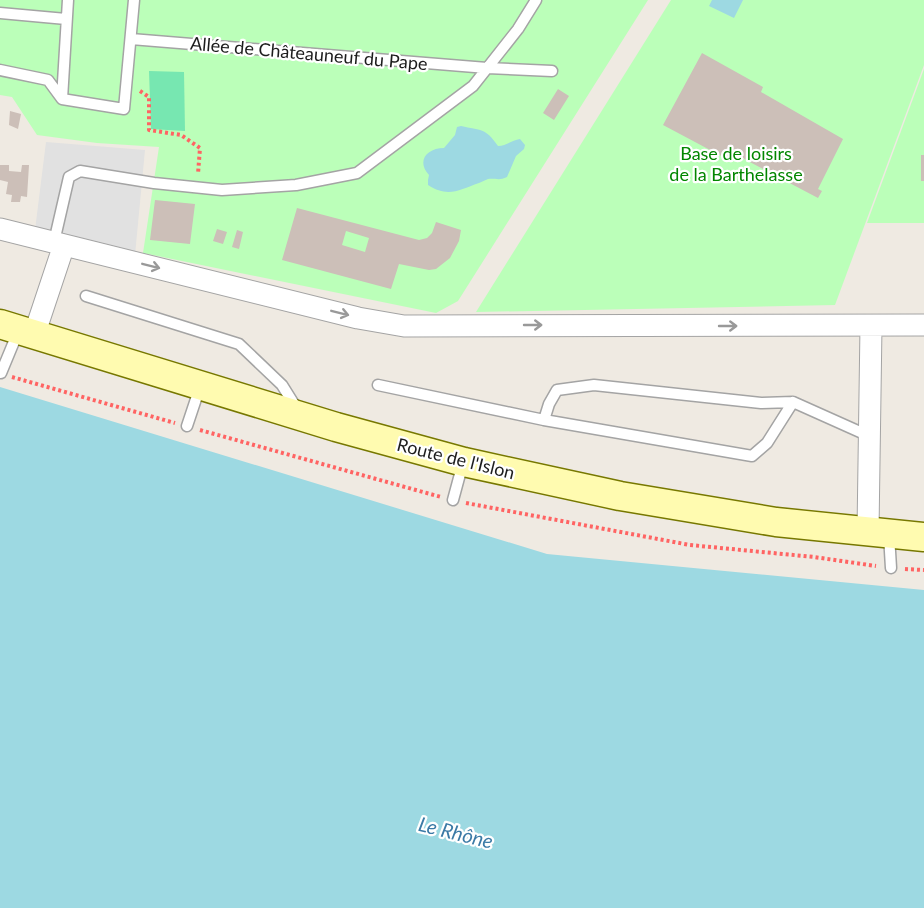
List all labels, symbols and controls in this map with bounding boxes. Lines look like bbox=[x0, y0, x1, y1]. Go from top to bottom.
street label: Allée de Châteauneuf du Pape bbox=[189, 32, 429, 74]
park label: Base de loisirs de la Barthelasse bbox=[669, 142, 803, 185]
one-way arrow bbox=[141, 261, 160, 273]
one-way arrow bbox=[330, 308, 349, 320]
one-way arrow bbox=[523, 319, 543, 331]
one-way arrow bbox=[718, 320, 738, 332]
street label: Route de l'Islon bbox=[395, 433, 517, 483]
water label: Le Rhône bbox=[416, 811, 496, 853]

